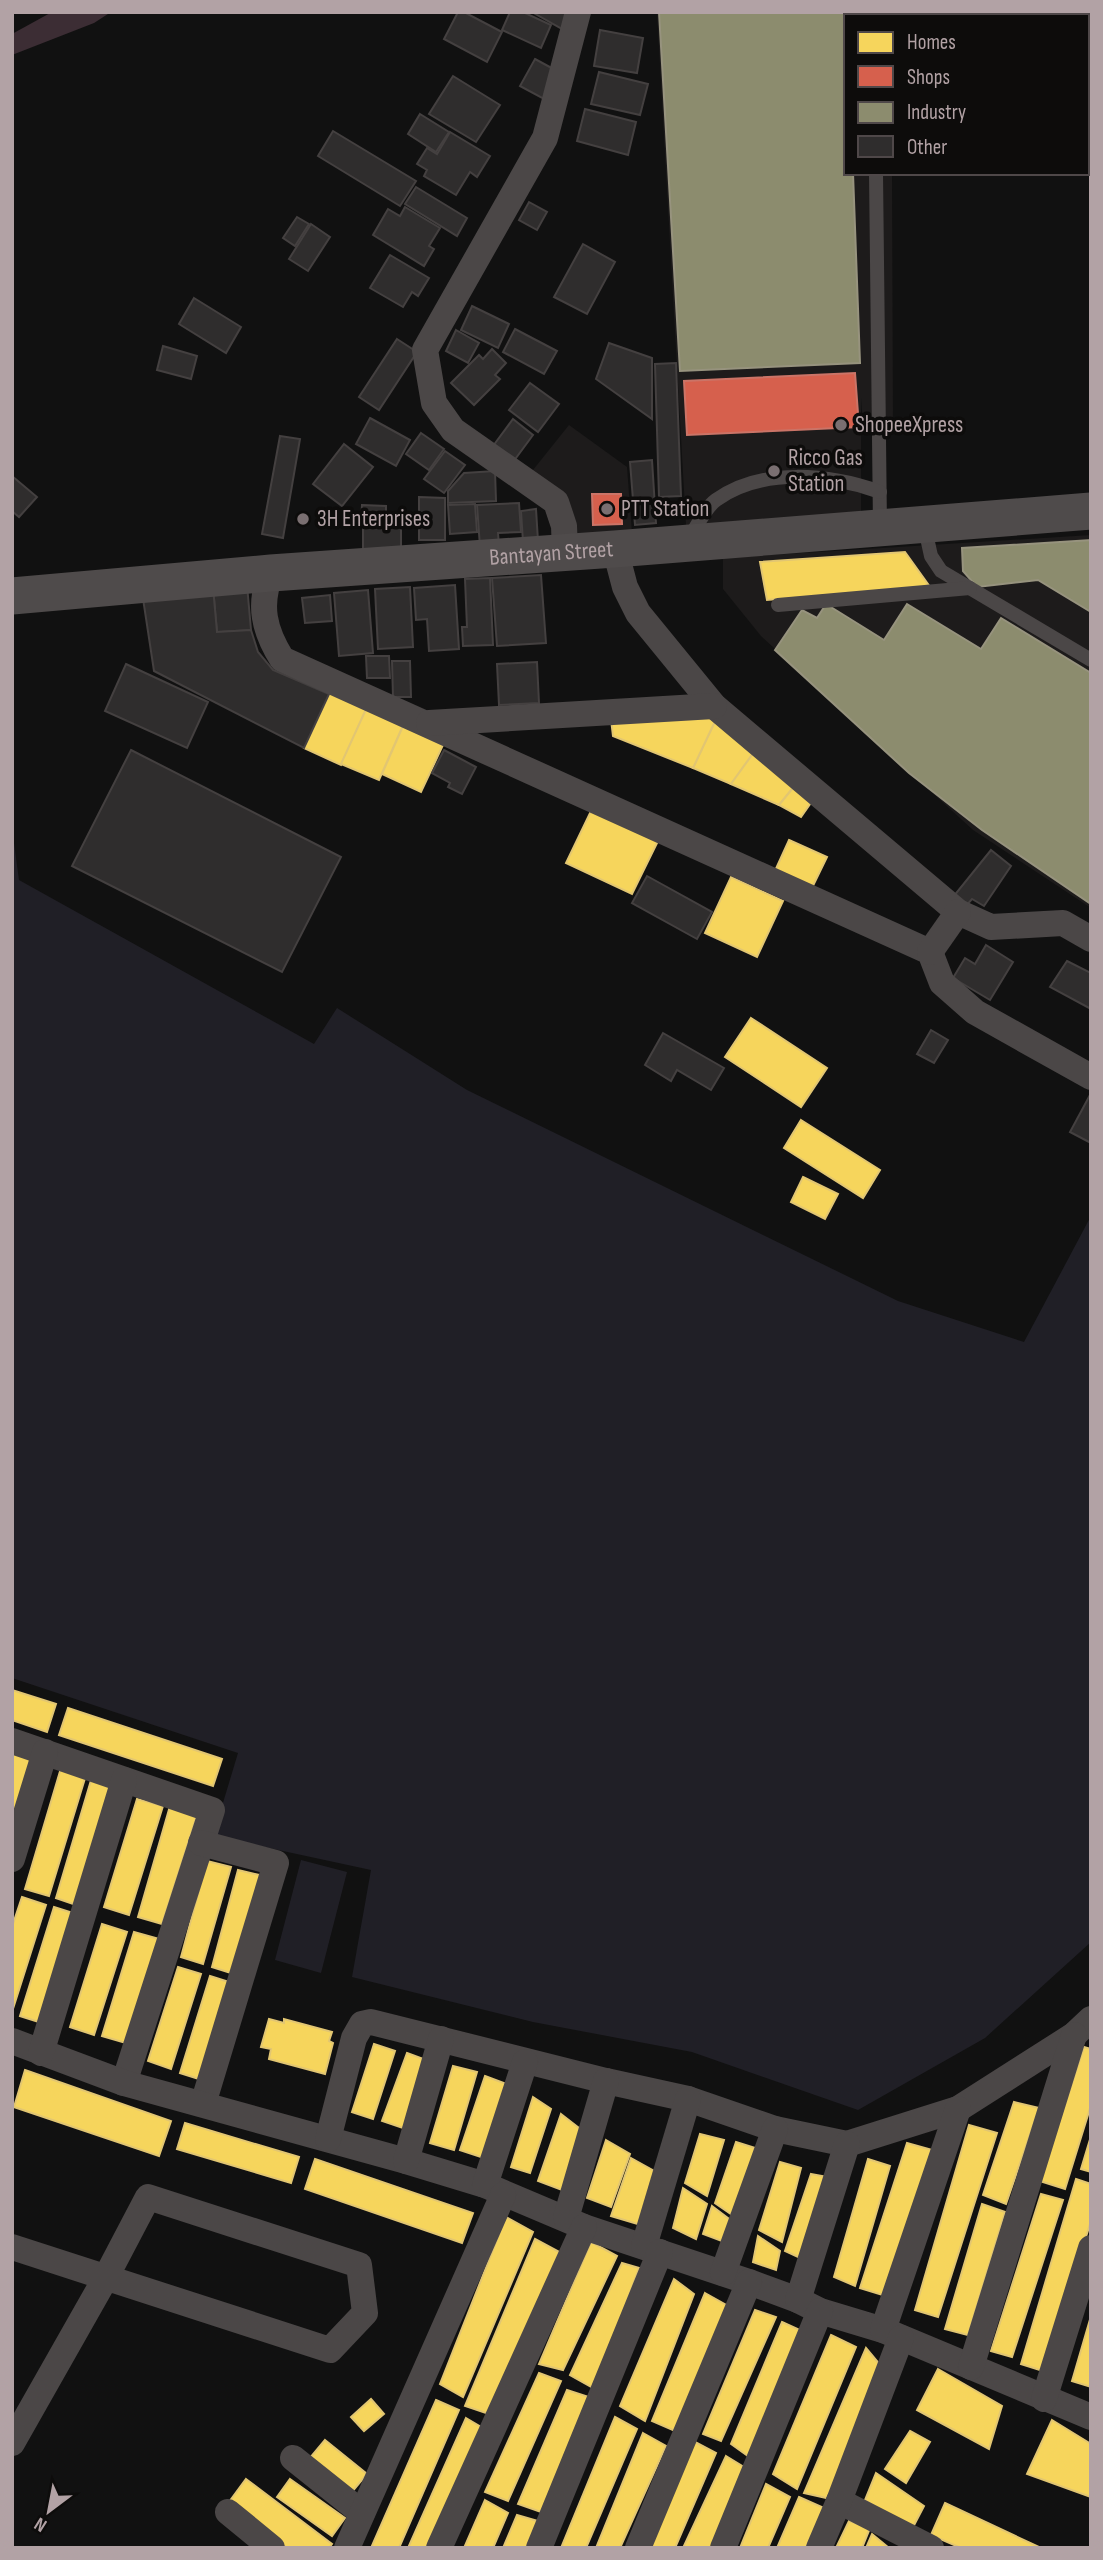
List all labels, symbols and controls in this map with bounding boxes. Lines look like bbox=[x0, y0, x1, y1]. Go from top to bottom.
legend bbox=[844, 14, 1089, 175]
text: Homes bbox=[907, 30, 956, 55]
text: Shops bbox=[907, 65, 950, 90]
text: Industry bbox=[907, 100, 966, 125]
text: Other bbox=[907, 135, 947, 160]
place label: ShopeeXpress bbox=[855, 411, 963, 439]
marker: ShopeeXpress bbox=[833, 417, 849, 433]
place label: Ricco Gas Station bbox=[788, 444, 863, 498]
marker: Ricco Gas Station bbox=[766, 463, 782, 479]
place label: PTT Station bbox=[621, 495, 709, 523]
marker: PTT Station bbox=[599, 501, 615, 517]
place label: 3H Enterprises bbox=[317, 505, 430, 533]
marker: 3H Enterprises bbox=[295, 511, 311, 527]
street label: Bantayan Street bbox=[488, 535, 614, 572]
north arrow bbox=[14, 2476, 84, 2546]
text: N bbox=[30, 2512, 51, 2537]

